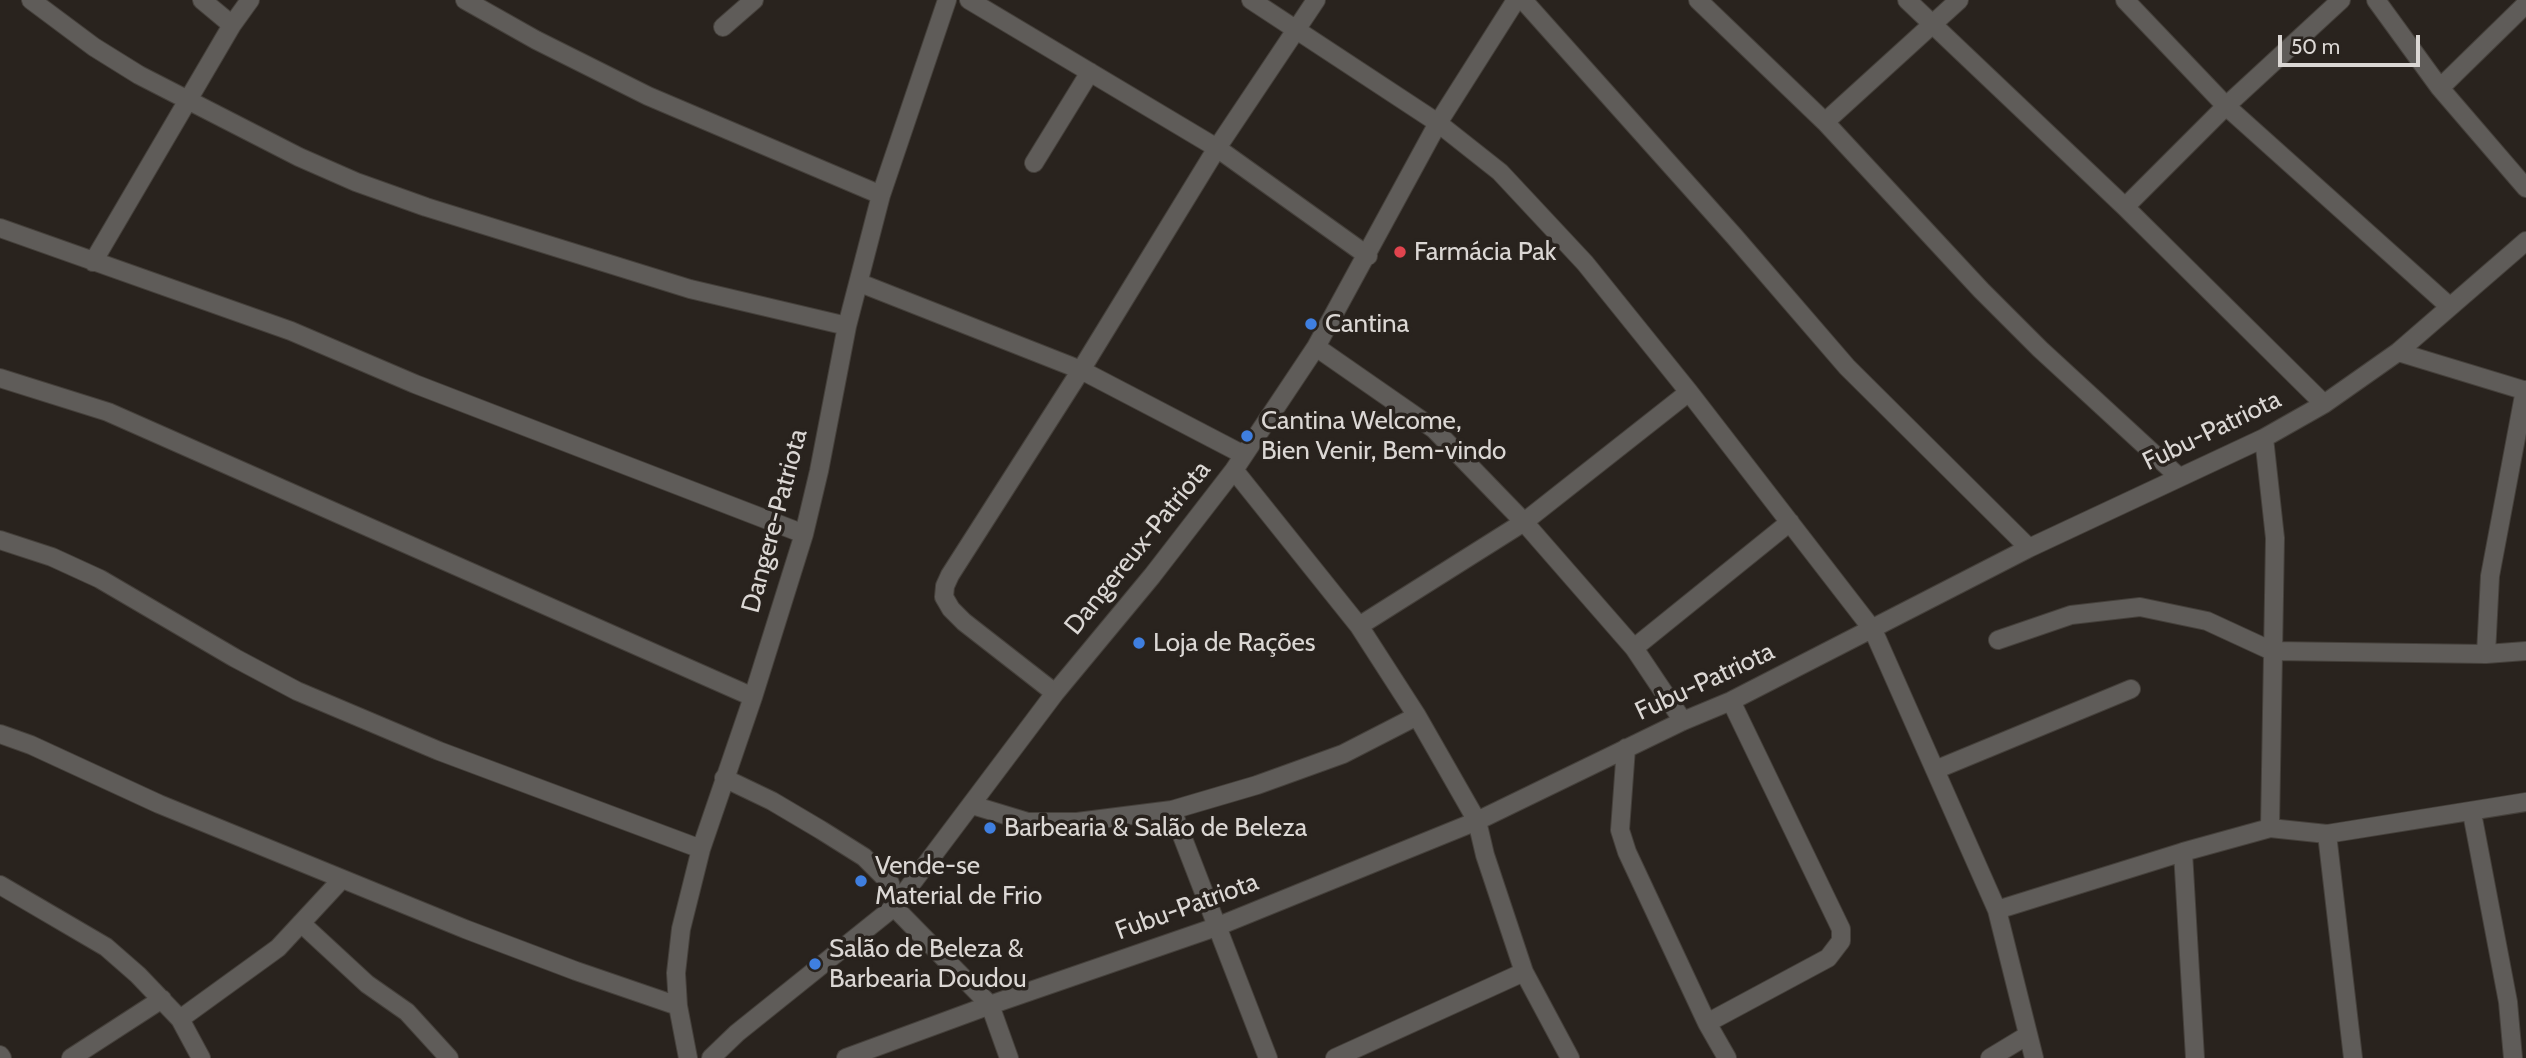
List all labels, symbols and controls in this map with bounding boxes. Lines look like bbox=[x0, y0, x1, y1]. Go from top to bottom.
scale bar bbox=[2281, 21, 2423, 65]
text: 50 m bbox=[2291, 34, 2340, 59]
place label: Farmácia Pak bbox=[1414, 236, 1556, 268]
marker: Farmácia Pak bbox=[1392, 244, 1408, 260]
place label: Cantina bbox=[1325, 308, 1409, 340]
marker: Cantina bbox=[1303, 316, 1319, 332]
street label: Fubu-Patriota bbox=[2138, 384, 2286, 478]
place label: Cantina Welcome, Bien Venir, Bem-vindo bbox=[1261, 405, 1506, 466]
street label: Dangere-Patriota bbox=[736, 426, 814, 616]
marker: Cantina Welcome, Bien Venir, Bem-vindo bbox=[1239, 428, 1255, 444]
street label: Dangereux-Patriota bbox=[1058, 455, 1218, 641]
place label: Loja de Rações bbox=[1153, 627, 1316, 659]
marker: Loja de Rações bbox=[1131, 635, 1147, 651]
street label: Fubu-Patriota bbox=[1630, 636, 1780, 728]
place label: Barbearia & Salão de Beleza bbox=[1004, 812, 1307, 844]
marker: Barbearia & Salão de Beleza bbox=[982, 820, 998, 836]
place label: Vende-se Material de Frio bbox=[875, 850, 1042, 912]
street label: Fubu-Patriota bbox=[1111, 867, 1263, 947]
marker: Vende-se Material de Frio bbox=[853, 873, 869, 889]
place label: Salão de Beleza & Barbearia Doudou bbox=[829, 933, 1027, 995]
marker: Salão de Beleza & Barbearia Doudou bbox=[807, 956, 823, 972]

